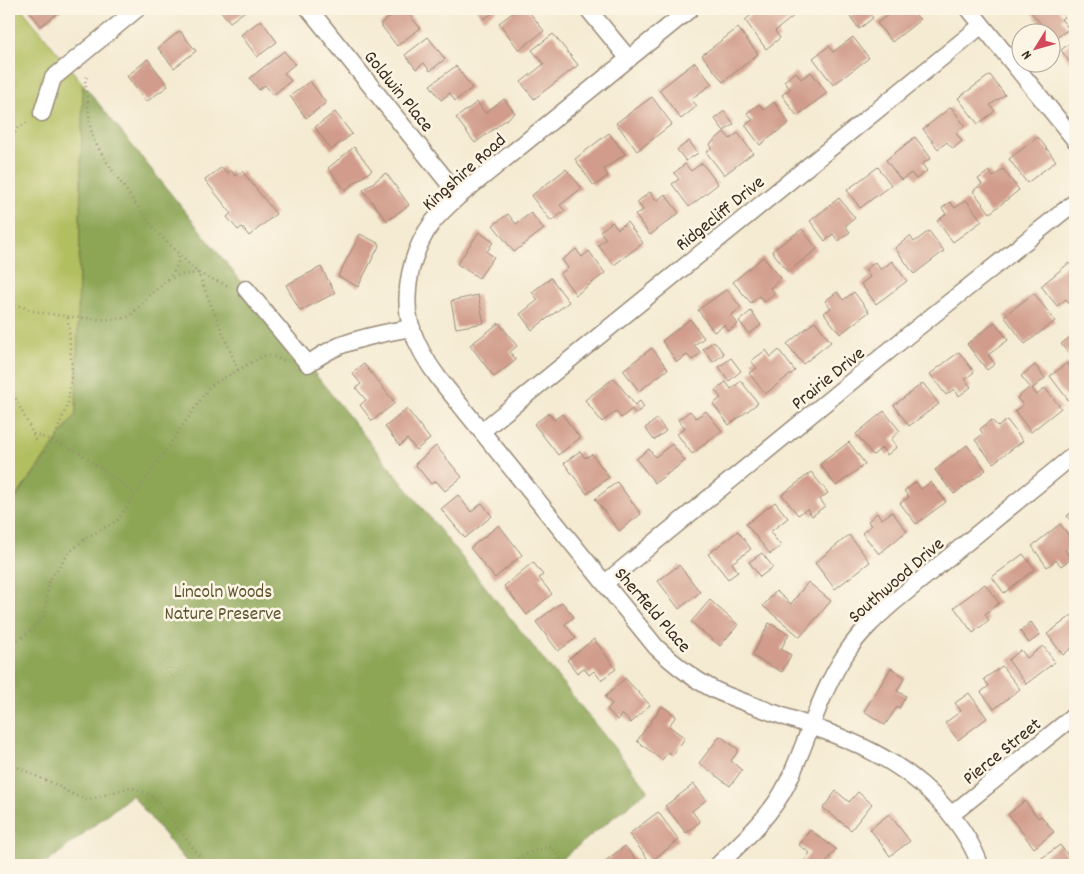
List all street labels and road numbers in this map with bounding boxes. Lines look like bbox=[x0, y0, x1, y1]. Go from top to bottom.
street label: Goldwin Place bbox=[356, 45, 439, 139]
street label: Kingshire Road bbox=[417, 128, 513, 219]
street label: Ridgecliff Drive bbox=[671, 170, 772, 259]
street label: Prairie Drive bbox=[787, 342, 872, 418]
street label: Southwood Drive bbox=[843, 532, 951, 631]
street label: Sherfield Place bbox=[607, 563, 696, 660]
street label: Pierce Street bbox=[958, 713, 1048, 793]

